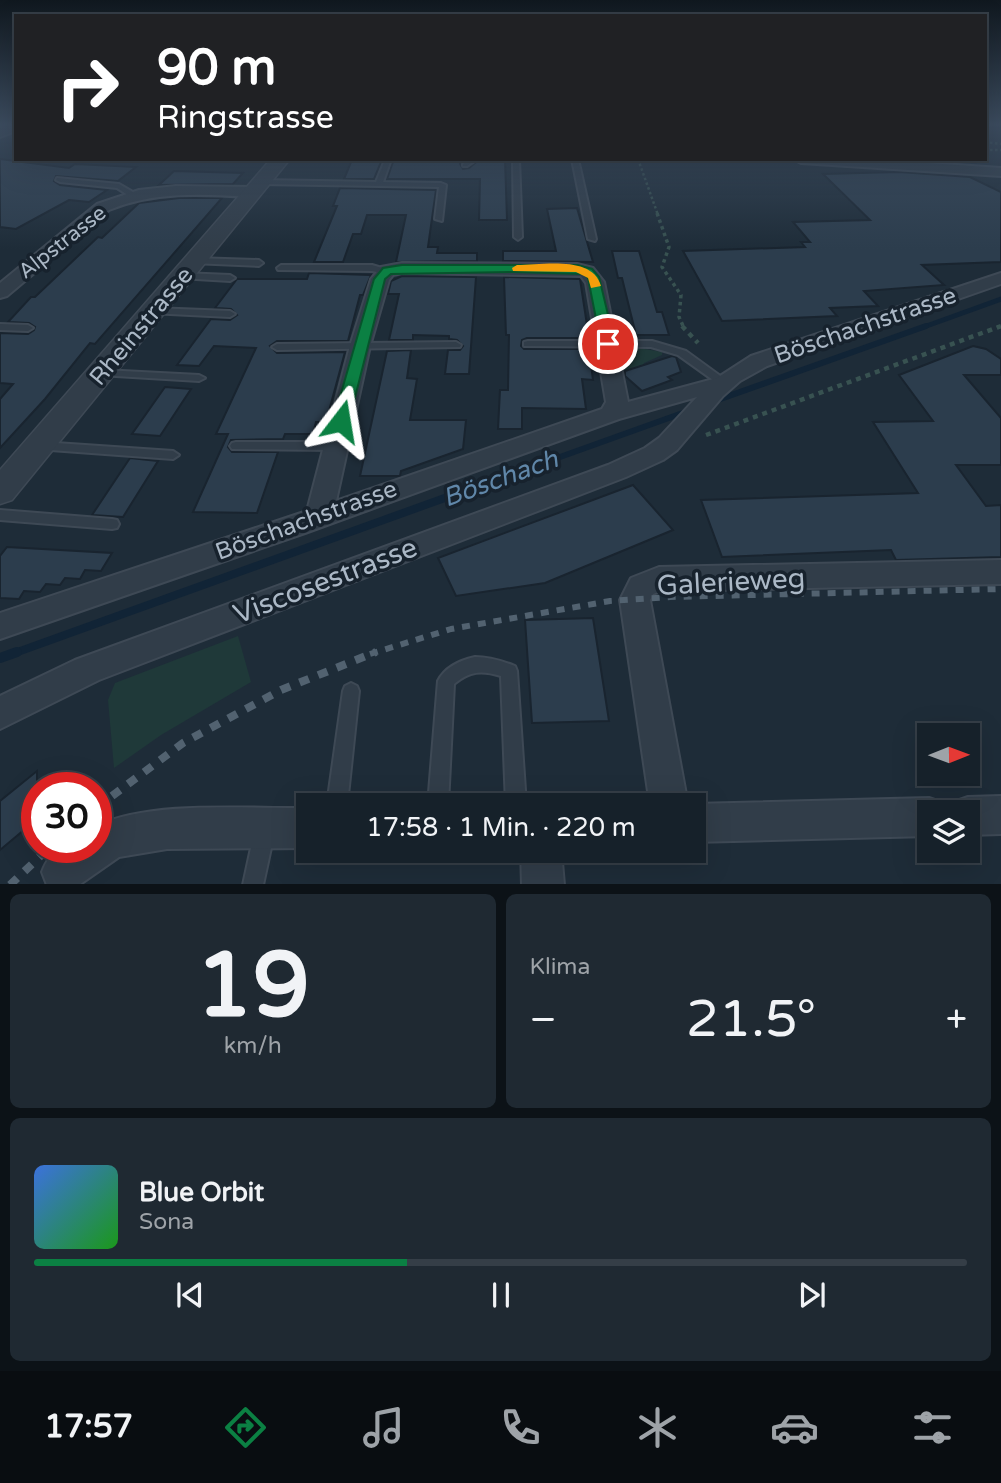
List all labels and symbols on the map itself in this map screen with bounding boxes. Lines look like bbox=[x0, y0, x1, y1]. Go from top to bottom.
street label: Alpstrasse bbox=[14, 200, 111, 284]
street label: Rheinstrasse bbox=[83, 261, 199, 391]
street label: Böschachstrasse bbox=[770, 281, 960, 370]
pin bbox=[578, 314, 638, 374]
position arrow bbox=[304, 384, 378, 458]
water label: Böschach bbox=[438, 443, 563, 514]
street label: Böschachstrasse bbox=[212, 474, 401, 567]
street label: Viscosestrasse bbox=[229, 530, 422, 632]
street label: Galerieweg bbox=[656, 561, 806, 603]
north arrow bbox=[917, 723, 980, 786]
speed limit sign: 30 bbox=[21, 772, 112, 863]

